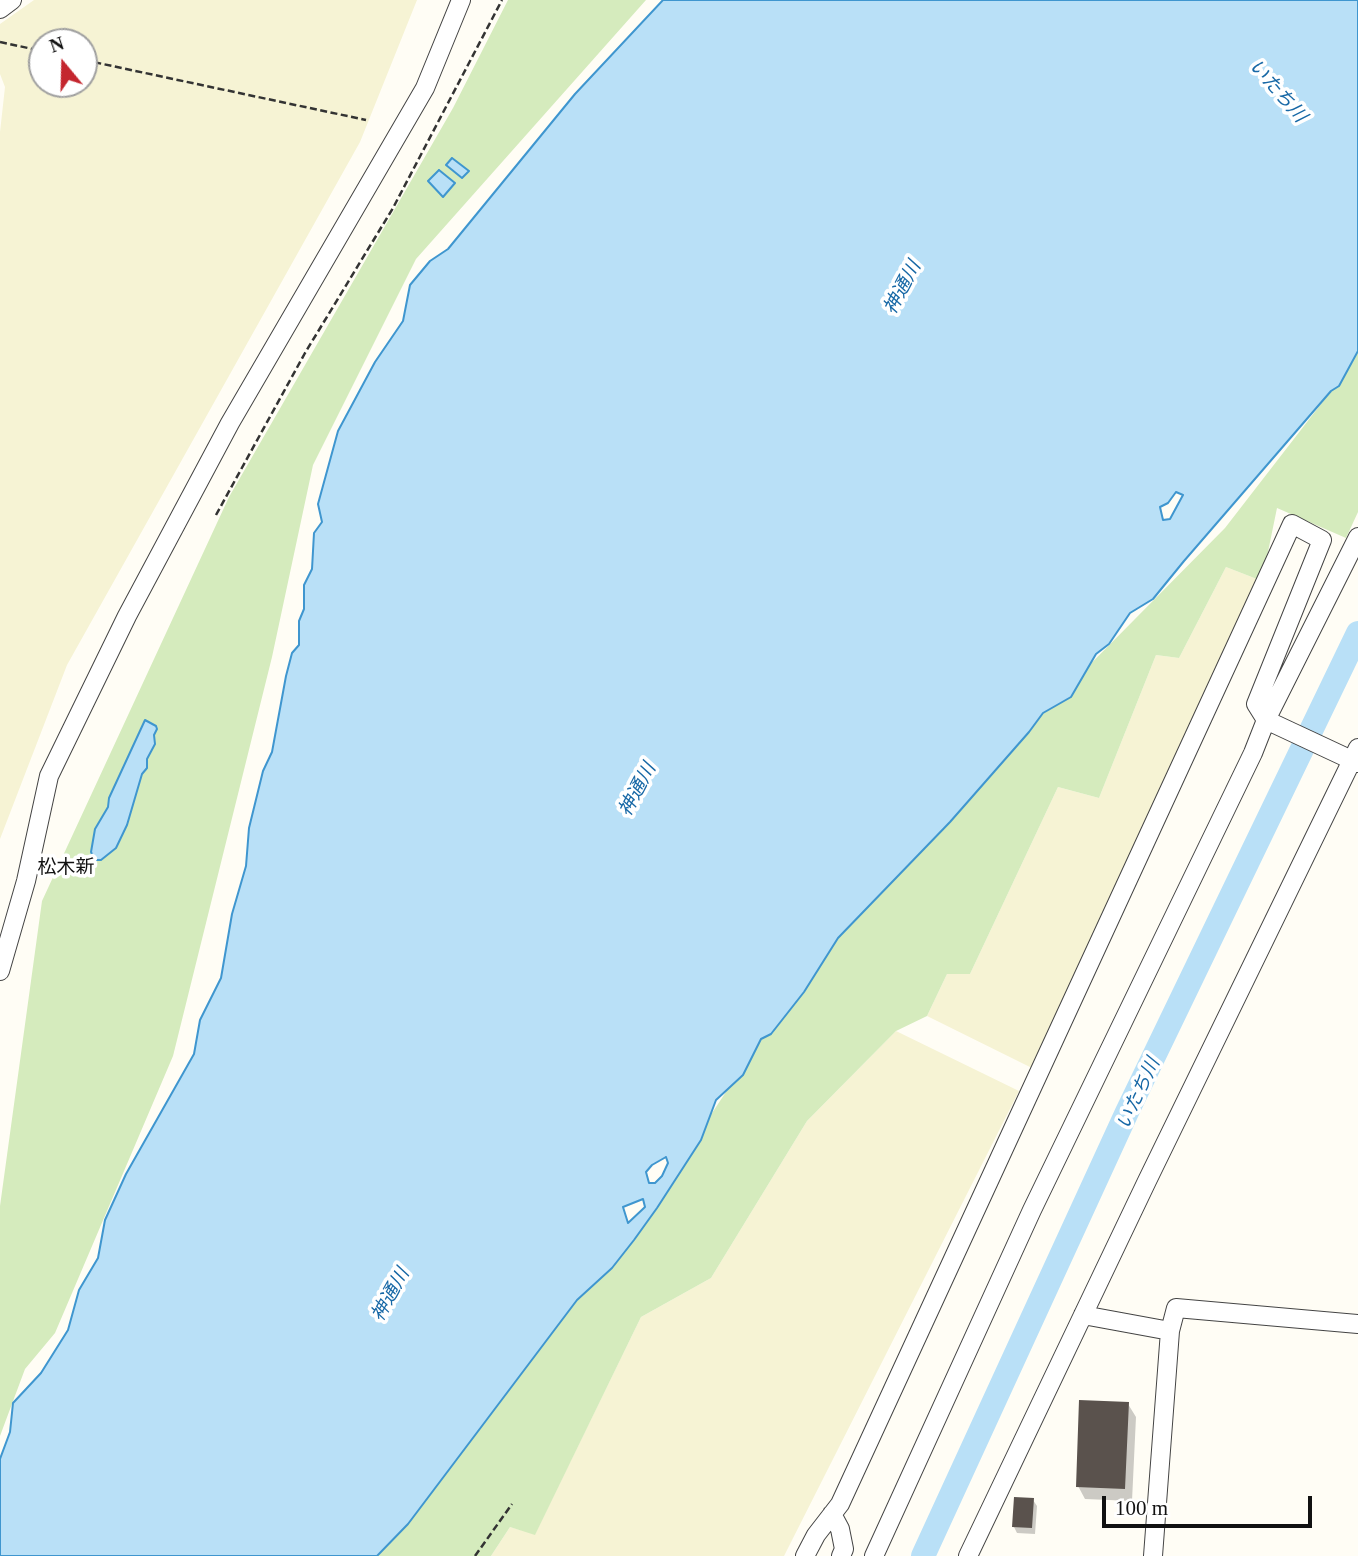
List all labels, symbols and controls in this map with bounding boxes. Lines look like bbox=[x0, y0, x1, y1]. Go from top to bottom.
north arrow bbox=[28, 28, 98, 98]
text: N bbox=[47, 32, 67, 57]
water label: いたち川 bbox=[1245, 54, 1313, 126]
water label: 神通川 bbox=[878, 256, 924, 318]
water label: 神通川 bbox=[613, 758, 659, 820]
district label: 松木新 bbox=[38, 855, 94, 877]
water label: いたち川 bbox=[1111, 1054, 1163, 1132]
water label: 神通川 bbox=[365, 1264, 413, 1324]
scale bar bbox=[1106, 1482, 1316, 1526]
text: 100 m bbox=[1115, 1496, 1168, 1520]

